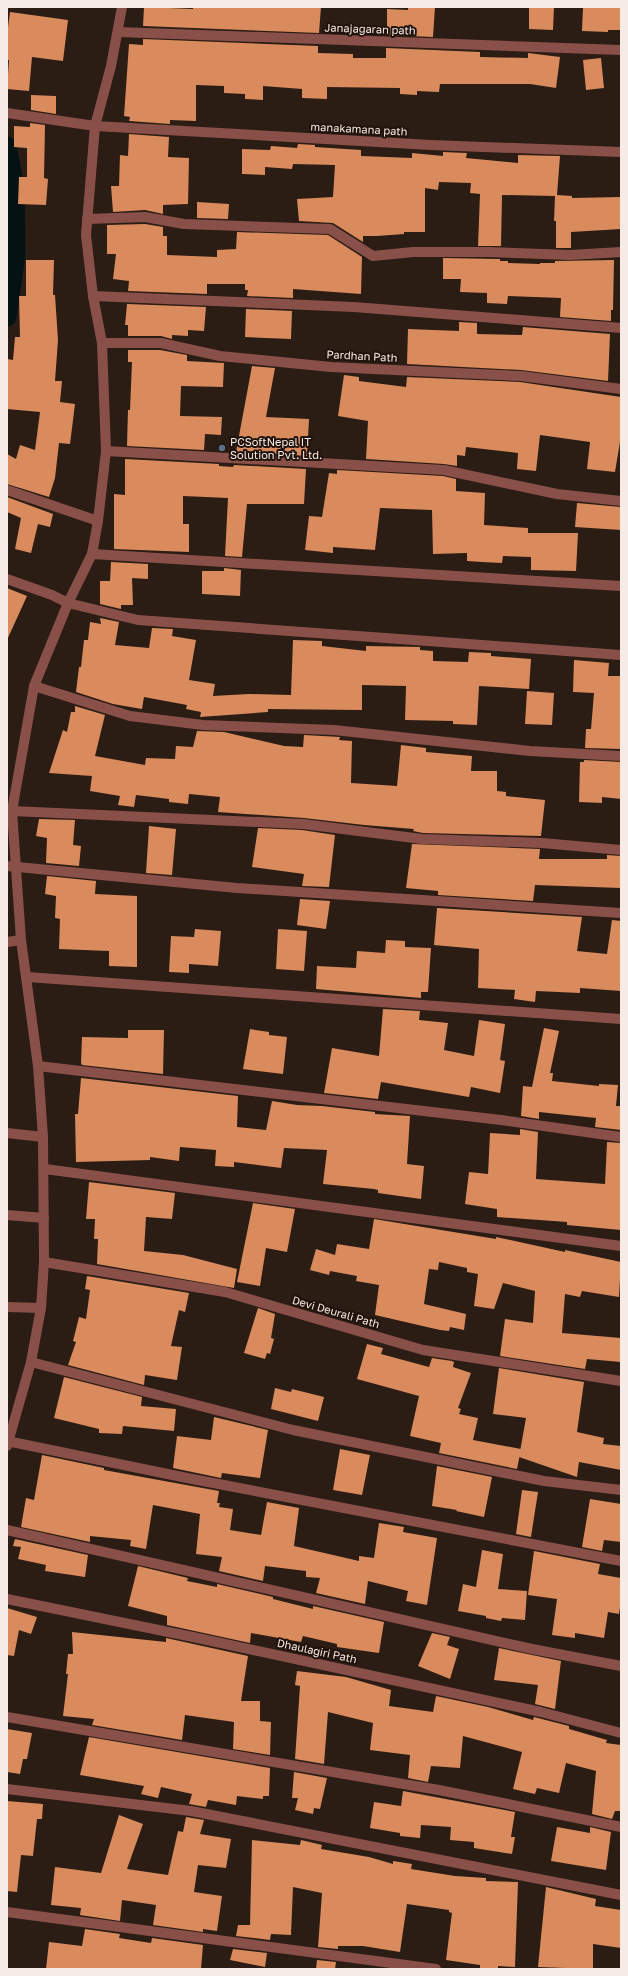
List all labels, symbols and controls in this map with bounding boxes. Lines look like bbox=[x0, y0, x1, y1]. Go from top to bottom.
street label: Janajagaran path bbox=[324, 20, 416, 37]
street label: manakamana path bbox=[310, 119, 408, 138]
street label: Pardhan Path bbox=[326, 347, 398, 364]
place label: PCSoftNepal IT Solution Pvt. Ltd. bbox=[230, 435, 322, 461]
marker: PCSoftNepal IT Solution Pvt. Ltd. bbox=[217, 443, 227, 453]
street label: Devi Deurali Path bbox=[291, 1293, 381, 1330]
street label: Dhaulagiri Path bbox=[276, 1636, 358, 1665]

